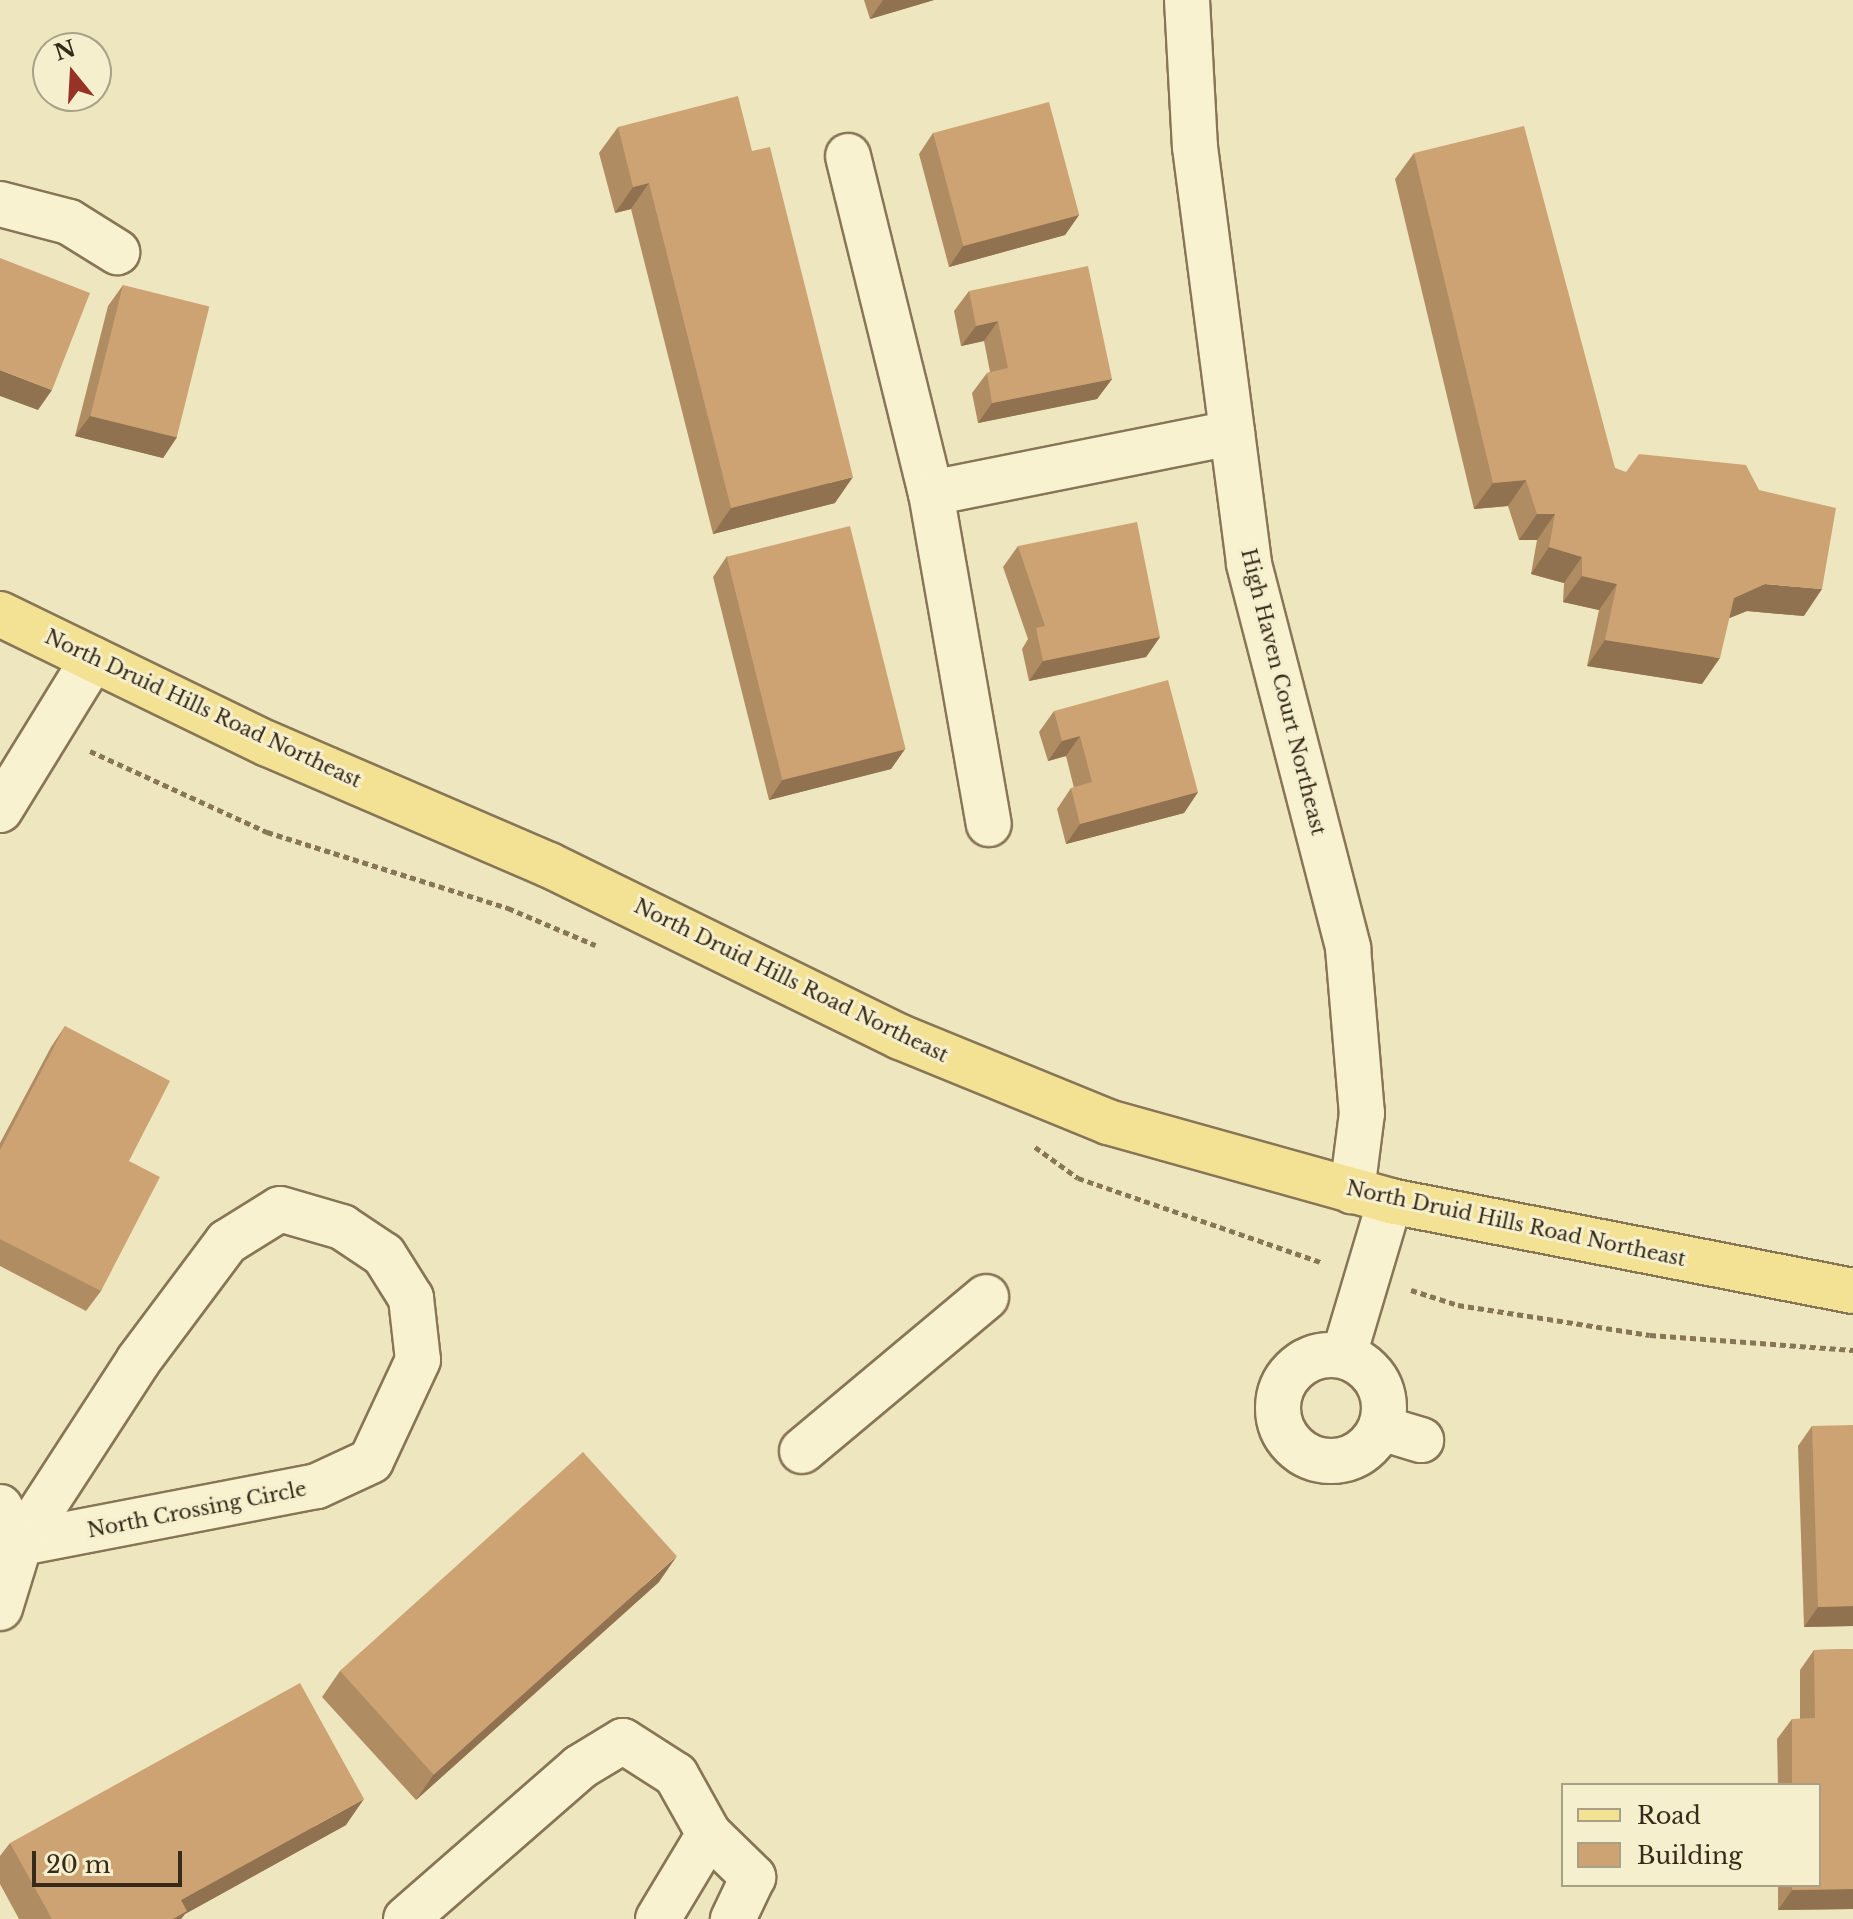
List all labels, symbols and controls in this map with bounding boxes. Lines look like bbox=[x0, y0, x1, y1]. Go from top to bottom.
north arrow bbox=[32, 32, 112, 112]
text: N bbox=[51, 35, 79, 67]
street label: High Haven Court Northeast bbox=[1236, 546, 1330, 838]
street label: North Druid Hills Road Northeast bbox=[41, 625, 365, 793]
street label: North Druid Hills Road Northeast bbox=[630, 894, 952, 1068]
street label: North Druid Hills Road Northeast bbox=[1344, 1176, 1688, 1272]
street label: North Crossing Circle bbox=[85, 1477, 309, 1543]
legend bbox=[1561, 1783, 1821, 1887]
text: Road bbox=[1637, 1801, 1701, 1830]
scale bar bbox=[36, 1835, 186, 1885]
text: Building bbox=[1637, 1841, 1743, 1870]
text: 20 m bbox=[46, 1850, 111, 1879]

